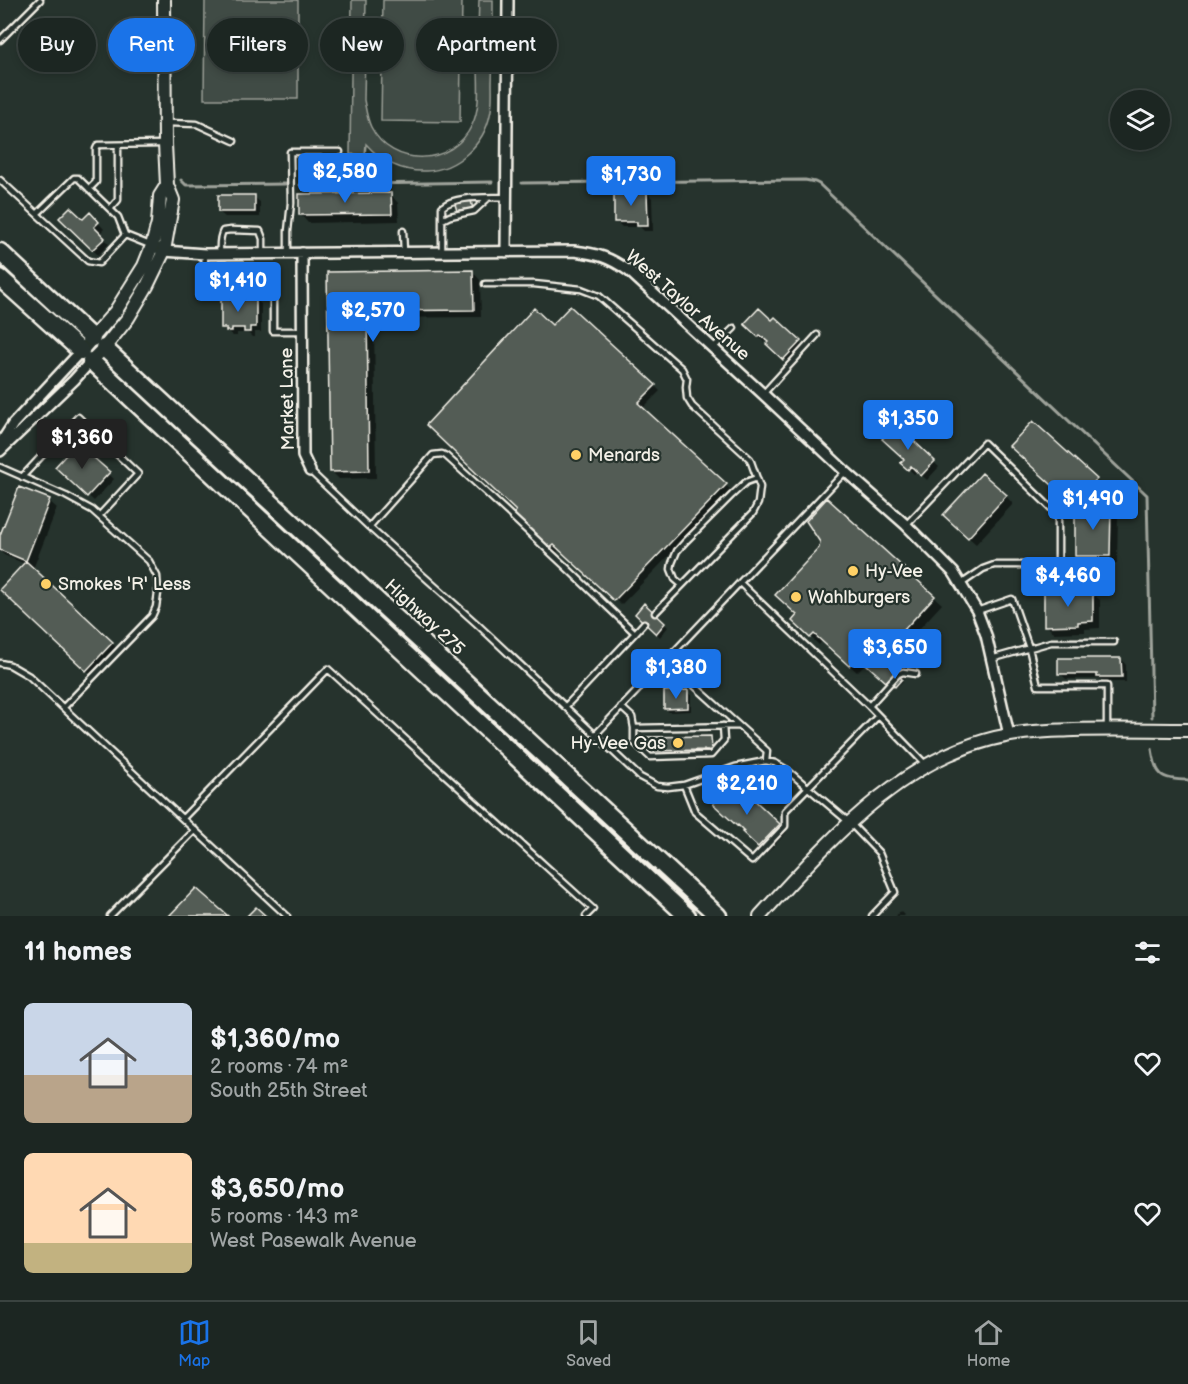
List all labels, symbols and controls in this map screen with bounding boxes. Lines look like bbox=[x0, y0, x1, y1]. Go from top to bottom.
chip: Buy bbox=[18, 18, 96, 72]
chip: Rent bbox=[108, 18, 195, 72]
chip: Filters bbox=[207, 18, 308, 72]
chip: New bbox=[320, 18, 404, 72]
chip: Apartment bbox=[416, 18, 557, 72]
map controls bbox=[1110, 90, 1170, 150]
button: layers bbox=[1110, 90, 1170, 150]
pin: $2,580 bbox=[296, 153, 394, 204]
pin: $1,730 bbox=[582, 156, 680, 207]
text: $2,580 bbox=[312, 160, 378, 184]
text: $1,730 bbox=[600, 163, 662, 187]
street label: West Taylor Avenue bbox=[621, 246, 754, 365]
pin: $1,410 bbox=[189, 262, 287, 313]
text: $1,410 bbox=[209, 269, 267, 293]
pin: $2,570 bbox=[324, 292, 422, 343]
text: $2,570 bbox=[341, 299, 405, 323]
street label: Market Lane bbox=[276, 347, 299, 450]
pin: $1,350 bbox=[859, 400, 957, 451]
text: $1,350 bbox=[877, 407, 939, 431]
pin: $1,360 bbox=[33, 419, 131, 470]
text: $1,360 bbox=[51, 426, 113, 450]
place label: Menards bbox=[588, 445, 660, 466]
marker: Menards bbox=[569, 448, 583, 462]
pin: $1,490 bbox=[1044, 480, 1142, 531]
text: $1,490 bbox=[1062, 487, 1124, 511]
pin: $4,460 bbox=[1019, 557, 1117, 608]
place label: Hy-Vee bbox=[865, 561, 923, 582]
marker: Hy-Vee bbox=[846, 564, 860, 578]
text: $4,460 bbox=[1035, 564, 1101, 588]
place label: Smokes 'R' Less bbox=[58, 574, 191, 595]
street label: Highway 275 bbox=[380, 575, 469, 660]
marker: Smokes 'R' Less bbox=[39, 577, 53, 591]
place label: Wahlburgers bbox=[808, 587, 910, 608]
marker: Wahlburgers bbox=[789, 590, 803, 604]
pin: $3,650 bbox=[846, 629, 944, 680]
text: $3,650 bbox=[862, 636, 928, 660]
pin: $1,380 bbox=[627, 649, 725, 700]
text: $1,380 bbox=[645, 656, 707, 680]
place label: Hy-Vee Gas bbox=[571, 733, 666, 754]
marker: Hy-Vee Gas bbox=[671, 736, 685, 750]
pin: $2,210 bbox=[698, 765, 796, 816]
text: $2,210 bbox=[716, 772, 778, 796]
icon: filters bbox=[1131, 936, 1164, 969]
text: 11 homes bbox=[24, 937, 132, 968]
text: $1,360/mo bbox=[210, 1024, 340, 1055]
icon: home bbox=[72, 1027, 144, 1099]
icon: heart bbox=[1131, 1047, 1164, 1080]
text: 2 rooms · 74 m² bbox=[210, 1055, 348, 1079]
text: South 25th Street bbox=[210, 1079, 367, 1103]
text: $3,650/mo bbox=[210, 1174, 344, 1205]
icon: home bbox=[72, 1177, 144, 1249]
icon: heart bbox=[1131, 1197, 1164, 1230]
text: 5 rooms · 143 m² bbox=[210, 1205, 359, 1229]
text: West Pasewalk Avenue bbox=[210, 1229, 417, 1253]
tab: Map bbox=[178, 1316, 211, 1371]
tab: Saved bbox=[566, 1316, 611, 1371]
tab: Home bbox=[967, 1316, 1010, 1371]

